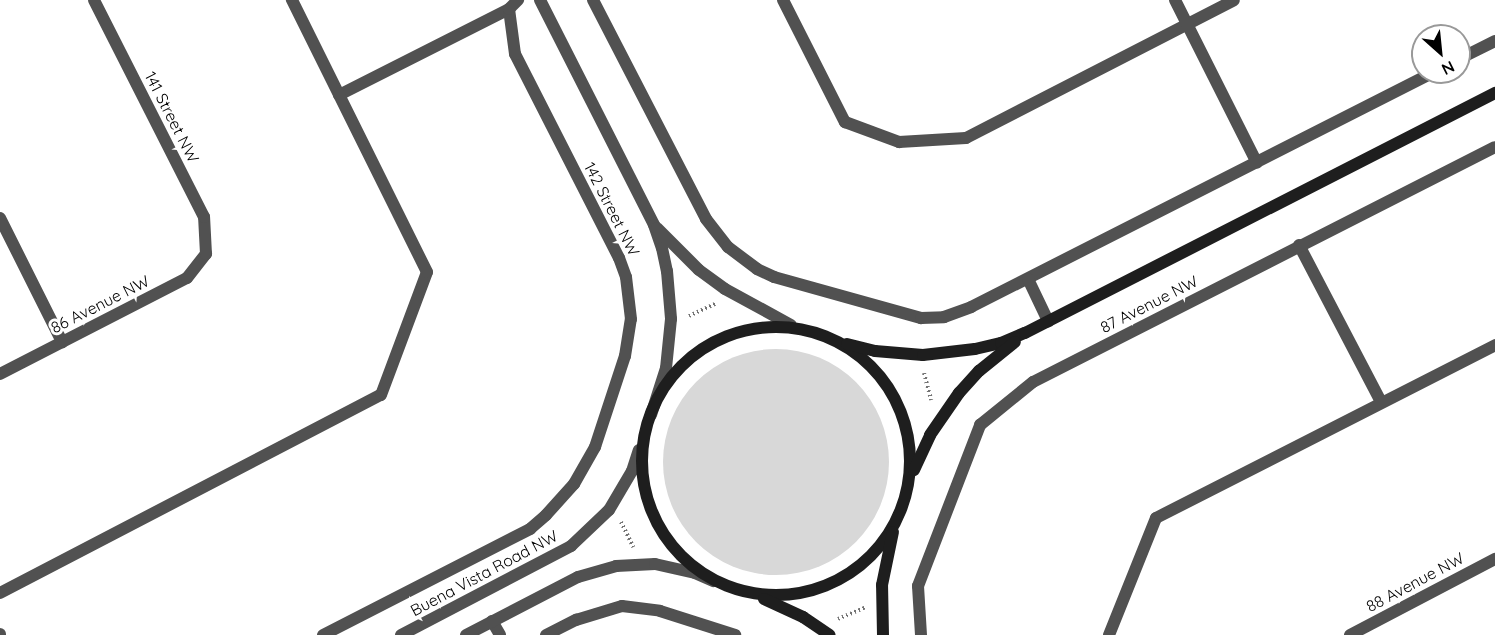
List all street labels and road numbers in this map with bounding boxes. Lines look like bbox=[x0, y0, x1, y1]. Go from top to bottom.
street label: 141 Street NW bbox=[141, 68, 203, 166]
street label: 142 Street NW bbox=[580, 159, 644, 259]
street label: 86 Avenue NW bbox=[48, 271, 152, 337]
street label: 87 Avenue NW bbox=[1097, 271, 1201, 337]
street label: Buena Vista Road NW bbox=[407, 526, 561, 620]
street label: 88 Avenue NW bbox=[1363, 548, 1467, 616]

